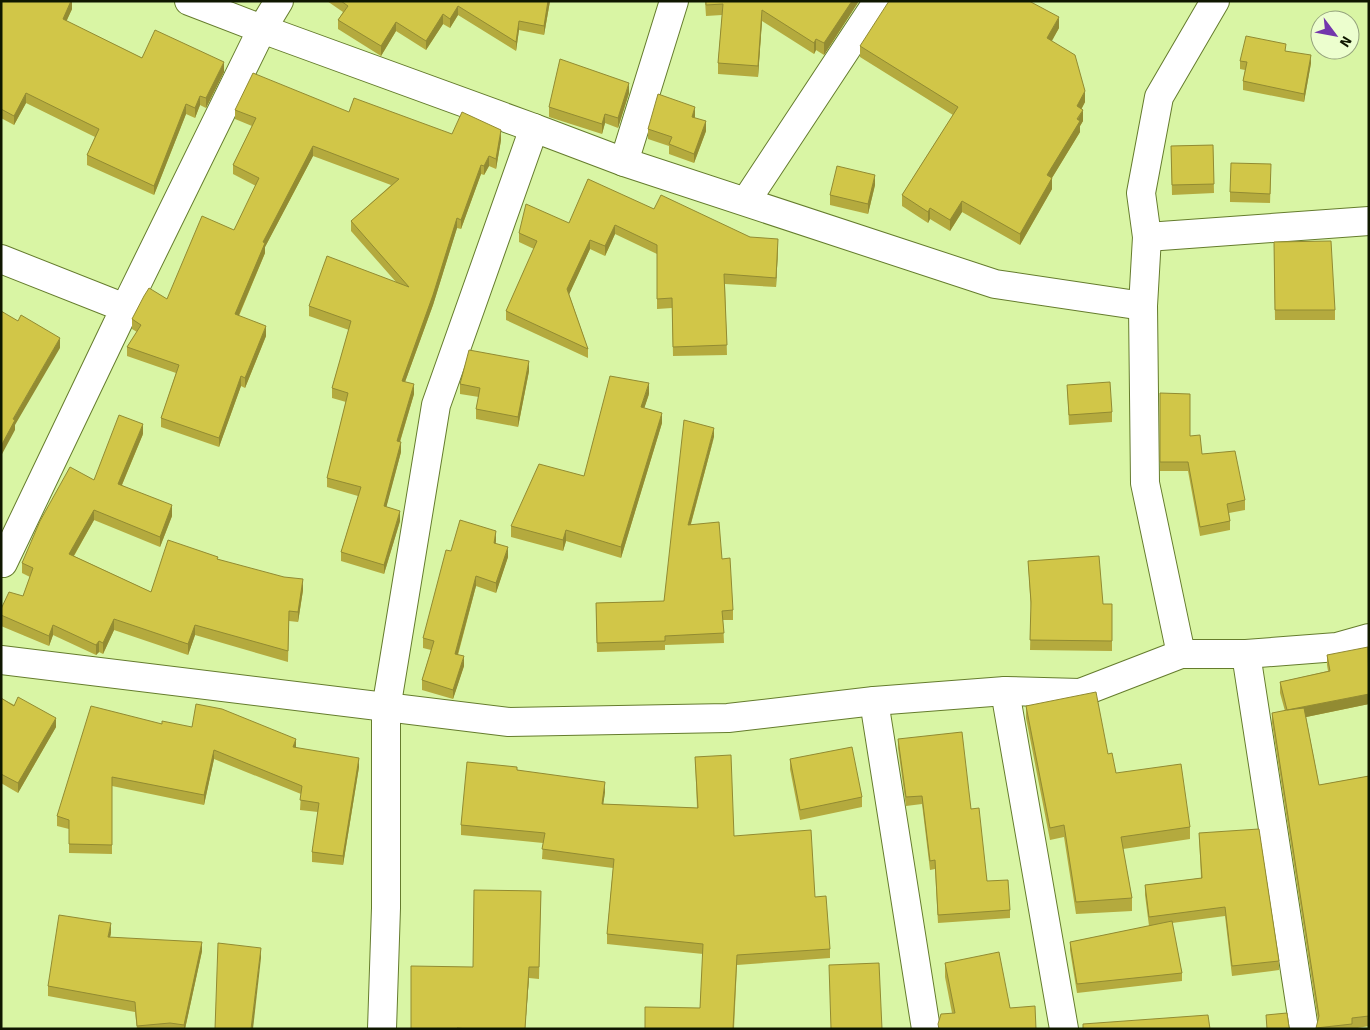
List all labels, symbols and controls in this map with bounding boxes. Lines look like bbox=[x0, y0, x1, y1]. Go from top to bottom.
north arrow bbox=[1310, 10, 1360, 60]
text: N bbox=[1336, 33, 1355, 50]

